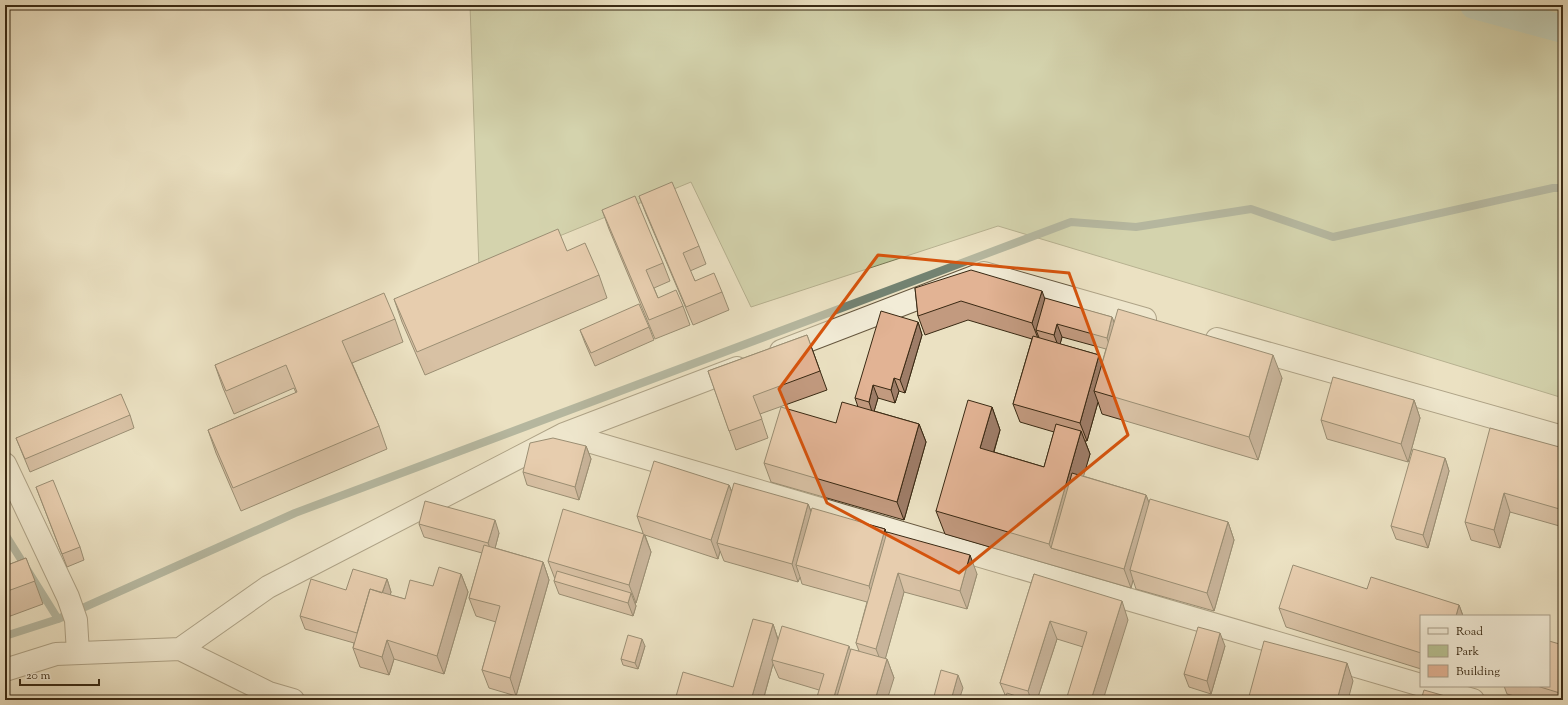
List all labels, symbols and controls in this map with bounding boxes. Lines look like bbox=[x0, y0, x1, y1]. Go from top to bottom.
legend bbox=[1420, 615, 1550, 687]
text: Road bbox=[1456, 623, 1483, 641]
text: Park bbox=[1456, 643, 1479, 661]
scale bar bbox=[20, 661, 99, 687]
text: Building bbox=[1456, 663, 1500, 681]
text: 20 m bbox=[26, 667, 51, 685]

